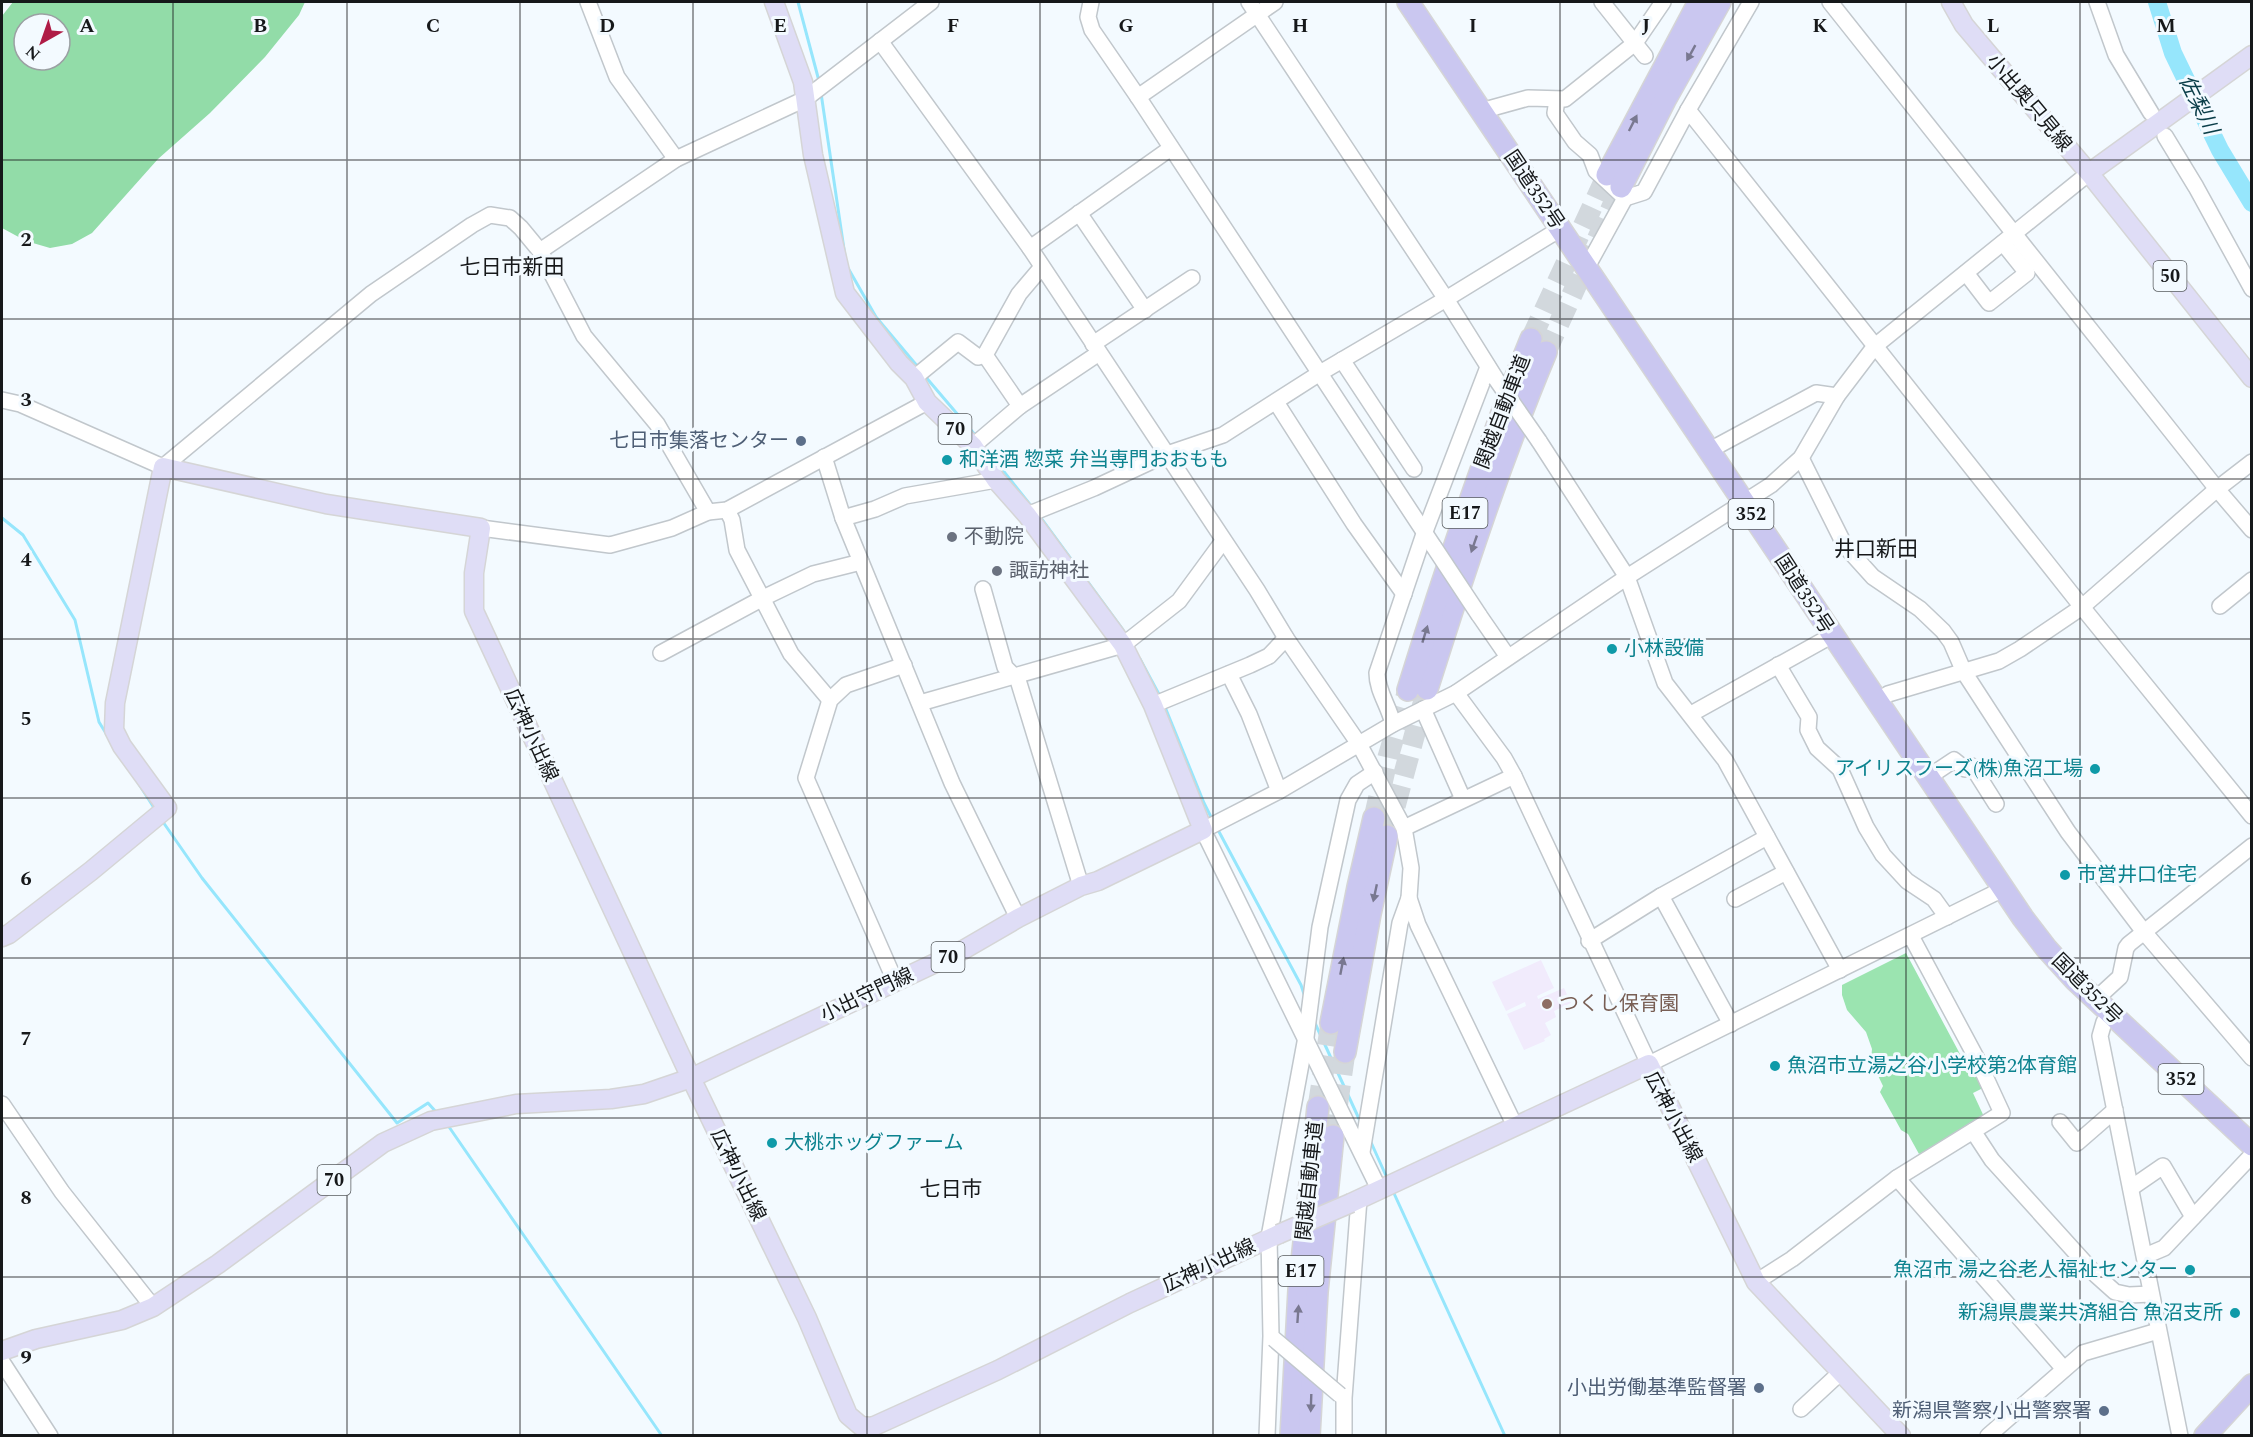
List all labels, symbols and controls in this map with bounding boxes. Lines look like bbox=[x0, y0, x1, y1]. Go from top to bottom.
text: A bbox=[79, 11, 95, 41]
text: B bbox=[253, 11, 267, 41]
text: C bbox=[426, 11, 440, 41]
text: D bbox=[599, 11, 615, 41]
text: E bbox=[773, 11, 787, 41]
text: F bbox=[947, 11, 959, 41]
text: G bbox=[1118, 11, 1134, 41]
text: H bbox=[1292, 11, 1308, 41]
text: I bbox=[1469, 11, 1477, 41]
text: J bbox=[1642, 11, 1650, 41]
text: K bbox=[1812, 11, 1828, 41]
text: L bbox=[1987, 11, 1999, 41]
text: M bbox=[2156, 11, 2176, 41]
north arrow bbox=[12, 12, 72, 72]
text: N bbox=[20, 39, 46, 66]
one-way arrow bbox=[1686, 44, 1696, 61]
street label: 小出奥只見線 bbox=[1979, 47, 2079, 159]
water label: 佐梨川 bbox=[2170, 70, 2227, 142]
one-way arrow bbox=[1628, 114, 1638, 132]
street label: 国道352号 bbox=[1496, 144, 1572, 236]
text: 2 bbox=[20, 225, 32, 255]
district label: 七日市新田 bbox=[460, 252, 565, 284]
road number: 50 bbox=[2154, 261, 2186, 291]
street label: 関越自動車道 bbox=[1467, 351, 1539, 473]
text: 3 bbox=[20, 385, 32, 415]
road number: 70 bbox=[938, 414, 972, 444]
place label: 七日市集落センター bbox=[609, 426, 789, 456]
marker: 七日市集落センター bbox=[794, 434, 808, 448]
place label: 和洋酒 惣菜 弁当専門おおもも bbox=[959, 445, 1229, 475]
marker: 和洋酒 惣菜 弁当専門おおもも bbox=[940, 453, 954, 467]
road number: E17 bbox=[1442, 498, 1488, 528]
road number: 352 bbox=[1728, 499, 1774, 529]
place label: 不動院 bbox=[964, 522, 1024, 552]
marker: 不動院 bbox=[945, 530, 959, 544]
district label: 井口新田 bbox=[1834, 534, 1918, 566]
one-way arrow bbox=[1468, 535, 1478, 553]
text: 4 bbox=[20, 545, 32, 575]
street label: 国道352号 bbox=[1767, 548, 1841, 640]
place label: 諏訪神社 bbox=[1009, 556, 1089, 586]
marker: 諏訪神社 bbox=[990, 564, 1004, 578]
one-way arrow bbox=[1421, 625, 1431, 643]
place label: 小林設備 bbox=[1624, 634, 1704, 664]
marker: 小林設備 bbox=[1605, 642, 1619, 656]
street label: 広神小出線 bbox=[496, 683, 566, 787]
text: 5 bbox=[20, 704, 32, 734]
place label: アイリスフーズ(株)魚沼工場 bbox=[1835, 754, 2083, 784]
marker: アイリスフーズ(株)魚沼工場 bbox=[2088, 762, 2102, 776]
place label: 市営井口住宅 bbox=[2077, 860, 2197, 890]
text: 6 bbox=[20, 864, 32, 894]
marker: 市営井口住宅 bbox=[2058, 868, 2072, 882]
one-way arrow bbox=[1369, 884, 1379, 903]
road number: 70 bbox=[932, 942, 964, 972]
street label: 国道352号 bbox=[2045, 947, 2129, 1031]
one-way arrow bbox=[1338, 956, 1347, 975]
street label: 小出守門線 bbox=[815, 960, 919, 1030]
place label: つくし保育園 bbox=[1559, 989, 1679, 1019]
marker: つくし保育園 bbox=[1540, 997, 1554, 1011]
text: 7 bbox=[20, 1024, 32, 1054]
place label: 魚沼市立湯之谷小学校第2体育館 bbox=[1787, 1051, 2077, 1081]
marker: 魚沼市立湯之谷小学校第2体育館 bbox=[1768, 1059, 1782, 1073]
road number: 352 bbox=[2158, 1064, 2204, 1094]
street label: 広神小出線 bbox=[1636, 1066, 1710, 1168]
street label: 関越自動車道 bbox=[1289, 1120, 1331, 1242]
street label: 広神小出線 bbox=[703, 1123, 773, 1227]
place label: 大桃ホッグファーム bbox=[784, 1128, 963, 1158]
marker: 大桃ホッグファーム bbox=[765, 1136, 779, 1150]
road number: 70 bbox=[318, 1165, 350, 1195]
district label: 七日市 bbox=[920, 1174, 983, 1206]
text: 8 bbox=[20, 1183, 32, 1213]
street label: 広神小出線 bbox=[1157, 1231, 1261, 1301]
place label: 魚沼市 湯之谷老人福祉センター bbox=[1893, 1255, 2178, 1285]
road number: E17 bbox=[1278, 1256, 1324, 1286]
marker: 魚沼市 湯之谷老人福祉センター bbox=[2183, 1263, 2197, 1277]
place label: 新潟県農業共済組合 魚沼支所 bbox=[1958, 1298, 2223, 1328]
one-way arrow bbox=[1293, 1305, 1302, 1324]
marker: 新潟県農業共済組合 魚沼支所 bbox=[2228, 1306, 2242, 1320]
text: 9 bbox=[20, 1343, 32, 1373]
place label: 小出労働基準監督署 bbox=[1567, 1373, 1747, 1403]
marker: 小出労働基準監督署 bbox=[1752, 1381, 1766, 1395]
one-way arrow bbox=[1306, 1394, 1315, 1413]
place label: 新潟県警察小出警察署 bbox=[1892, 1396, 2092, 1426]
marker: 新潟県警察小出警察署 bbox=[2097, 1404, 2111, 1418]

